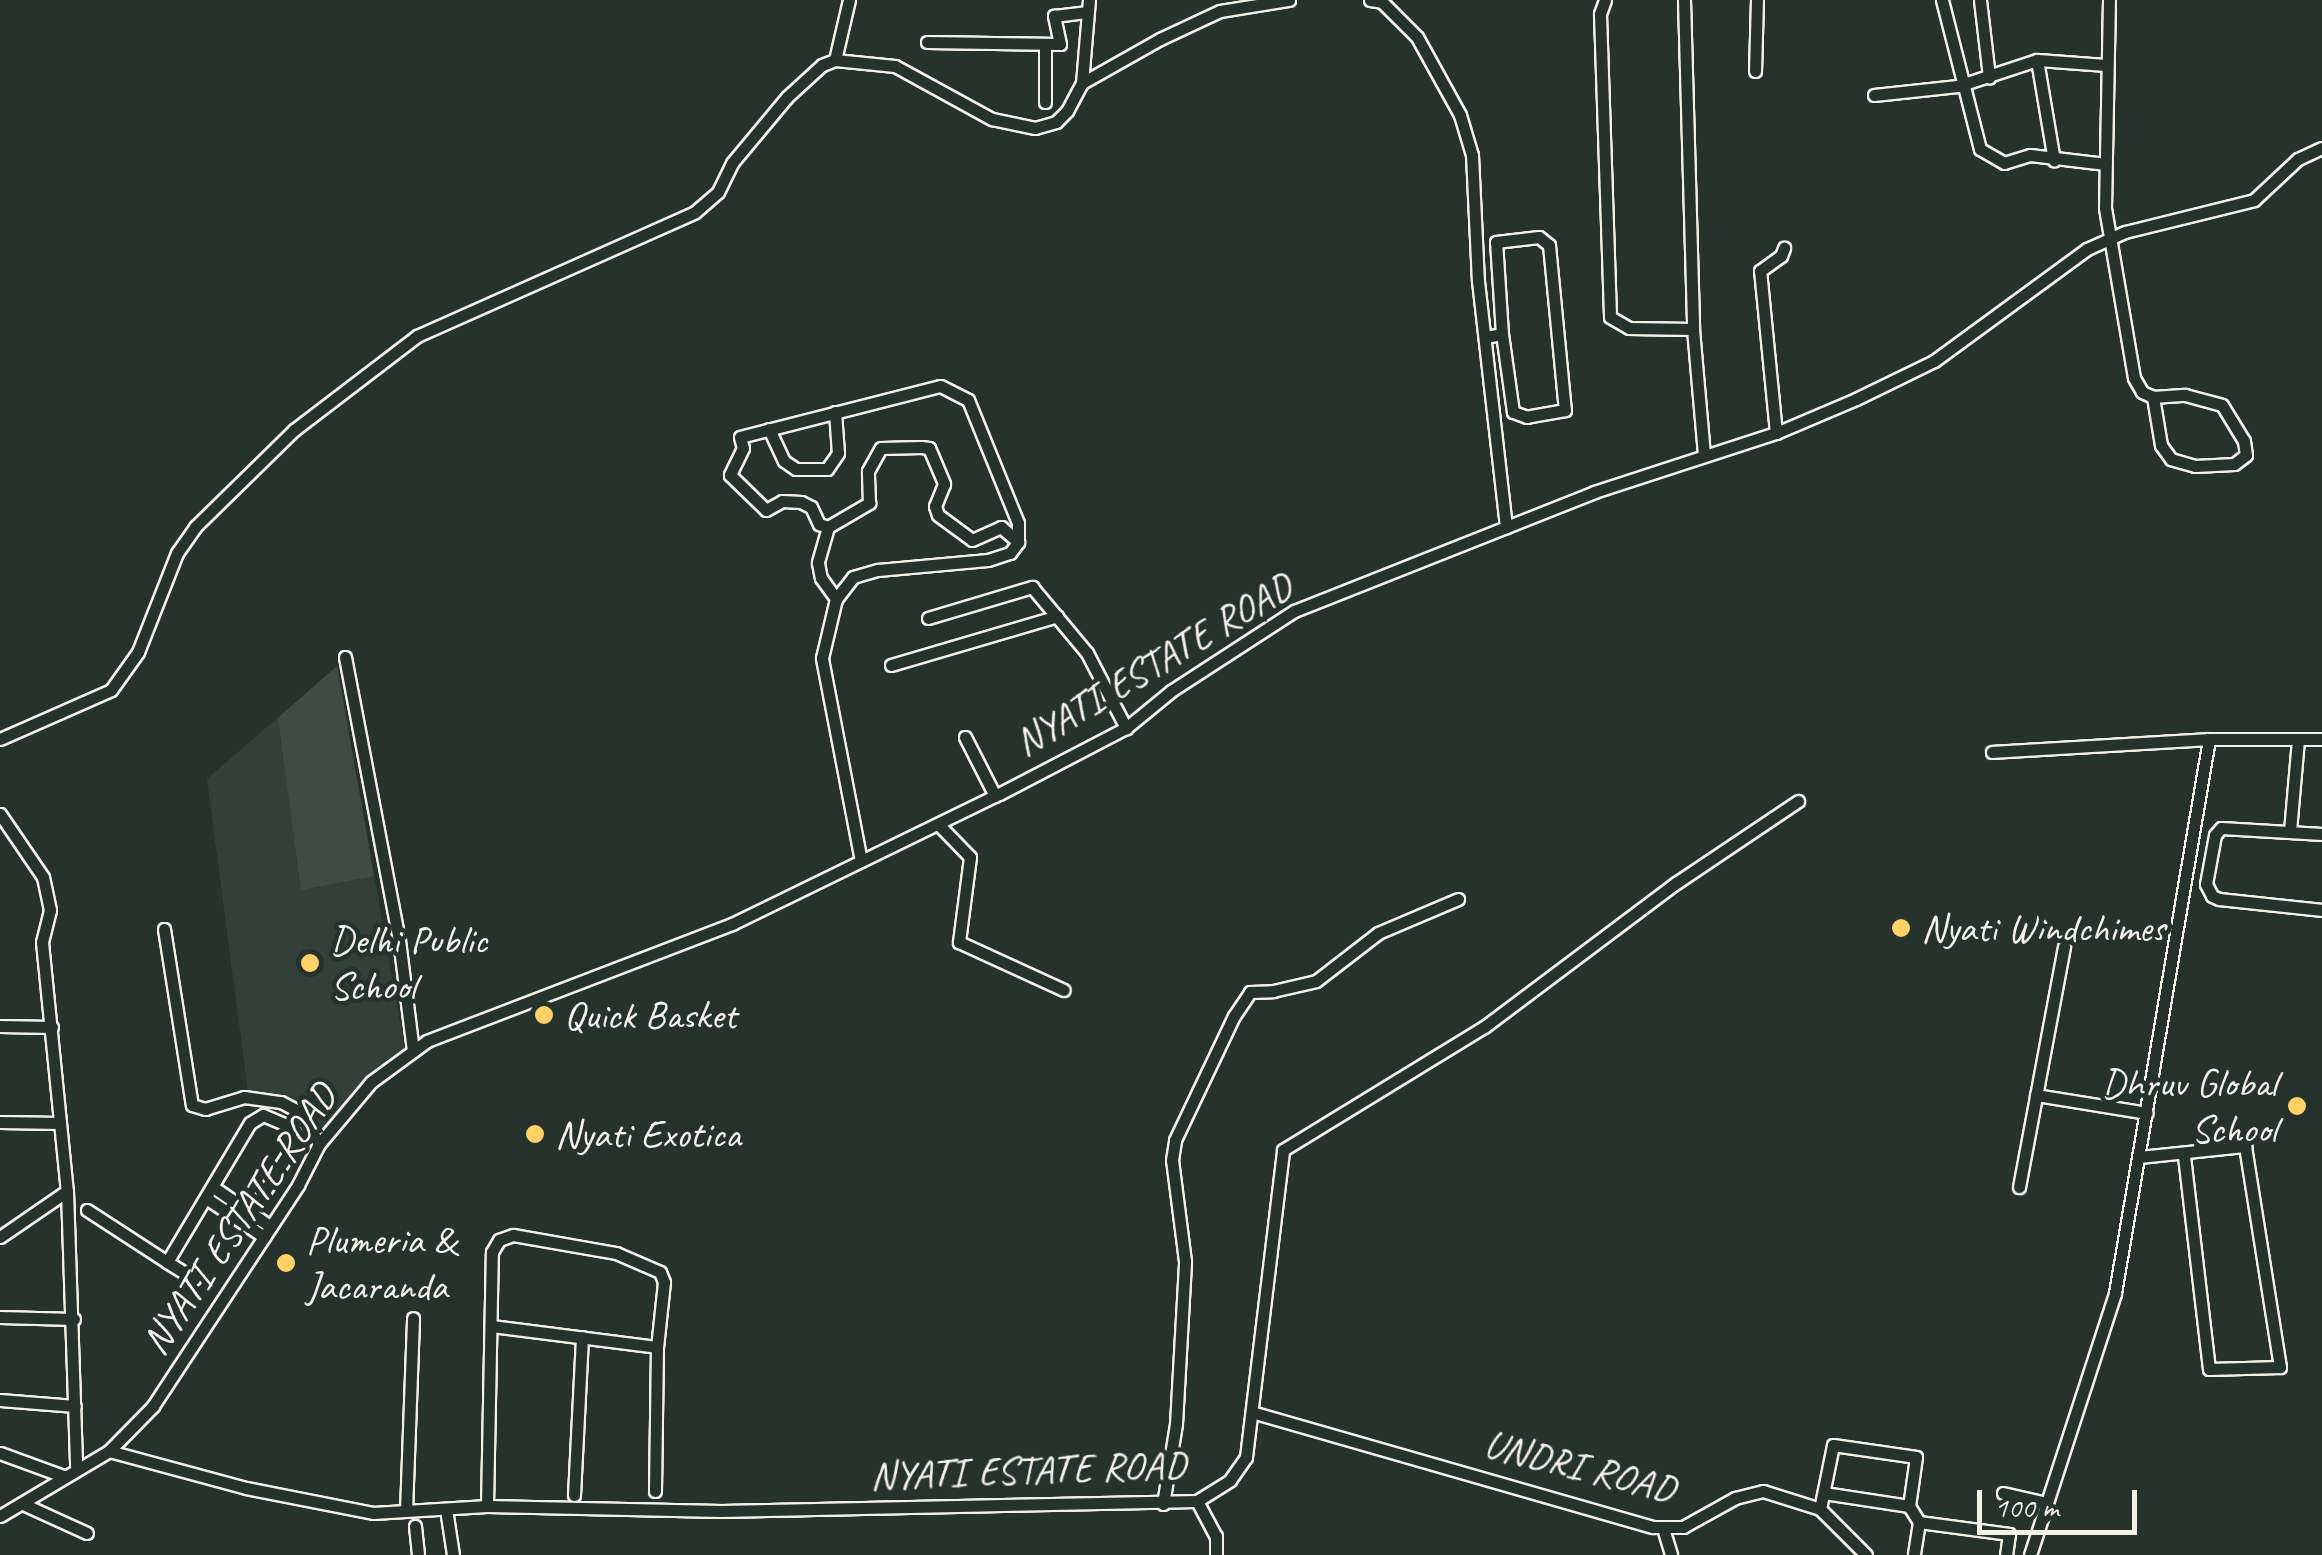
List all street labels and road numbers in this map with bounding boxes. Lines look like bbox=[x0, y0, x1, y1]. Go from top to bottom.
street label: NYATI ESTATE ROAD bbox=[1006, 563, 1300, 765]
street label: NYATI ESTATE ROAD bbox=[131, 1075, 347, 1363]
street label: UNDRI ROAD bbox=[1479, 1419, 1681, 1513]
street label: NYATI ESTATE ROAD bbox=[870, 1441, 1186, 1499]

